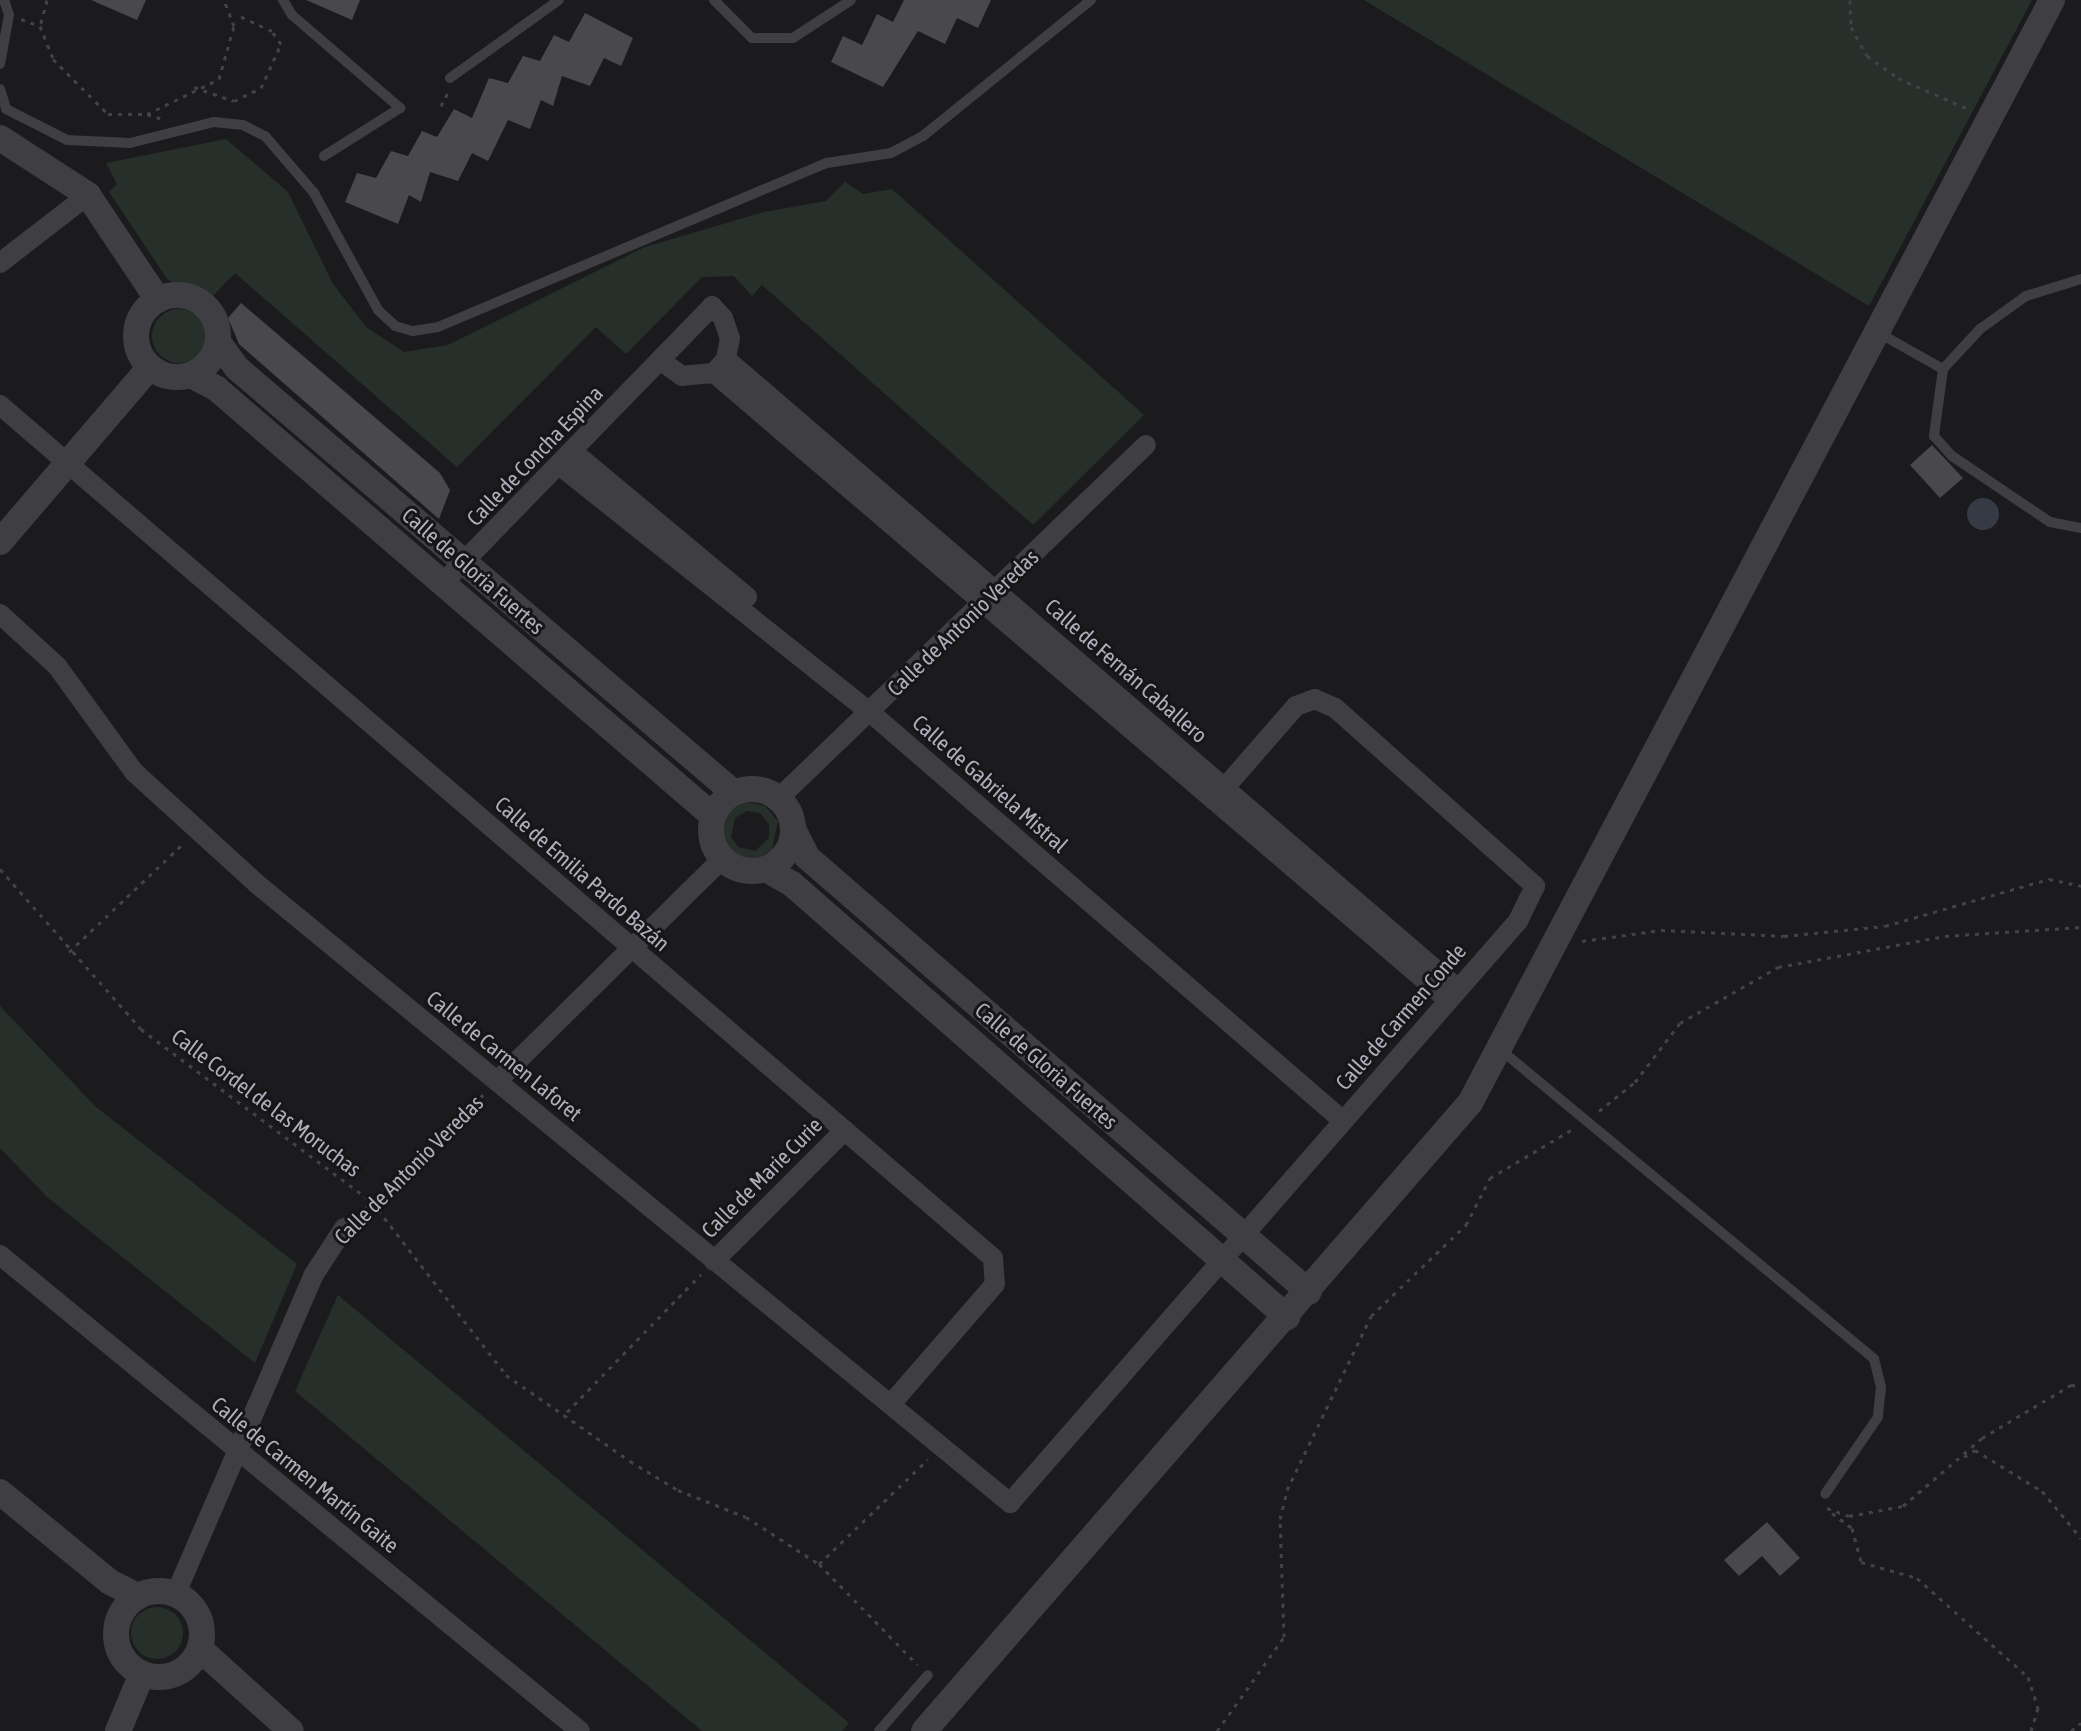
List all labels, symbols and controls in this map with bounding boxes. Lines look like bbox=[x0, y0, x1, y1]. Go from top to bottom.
street label: Calle de Concha Espina bbox=[461, 380, 609, 532]
street label: Calle de Gloria Fuertes bbox=[396, 502, 550, 640]
street label: Calle de Antonio Veredas bbox=[882, 544, 1044, 702]
street label: Calle de Fernán Caballero bbox=[1039, 593, 1213, 749]
street label: Calle de Gabriela Mistral bbox=[907, 709, 1073, 859]
street label: Calle de Emilia Pardo Bazán bbox=[489, 791, 675, 957]
street label: Calle de Carmen Conde bbox=[1330, 938, 1472, 1096]
street label: Calle de Carmen Laforet bbox=[421, 985, 587, 1127]
street label: Calle de Gloria Fuertes bbox=[969, 997, 1123, 1135]
street label: Calle Cordel de las Moruchas bbox=[166, 1023, 366, 1183]
street label: Calle de Antonio Veredas bbox=[329, 1090, 489, 1250]
street label: Calle de Marie Curie bbox=[696, 1112, 828, 1244]
street label: Calle de Carmen Martín Gaite bbox=[206, 1391, 404, 1559]

